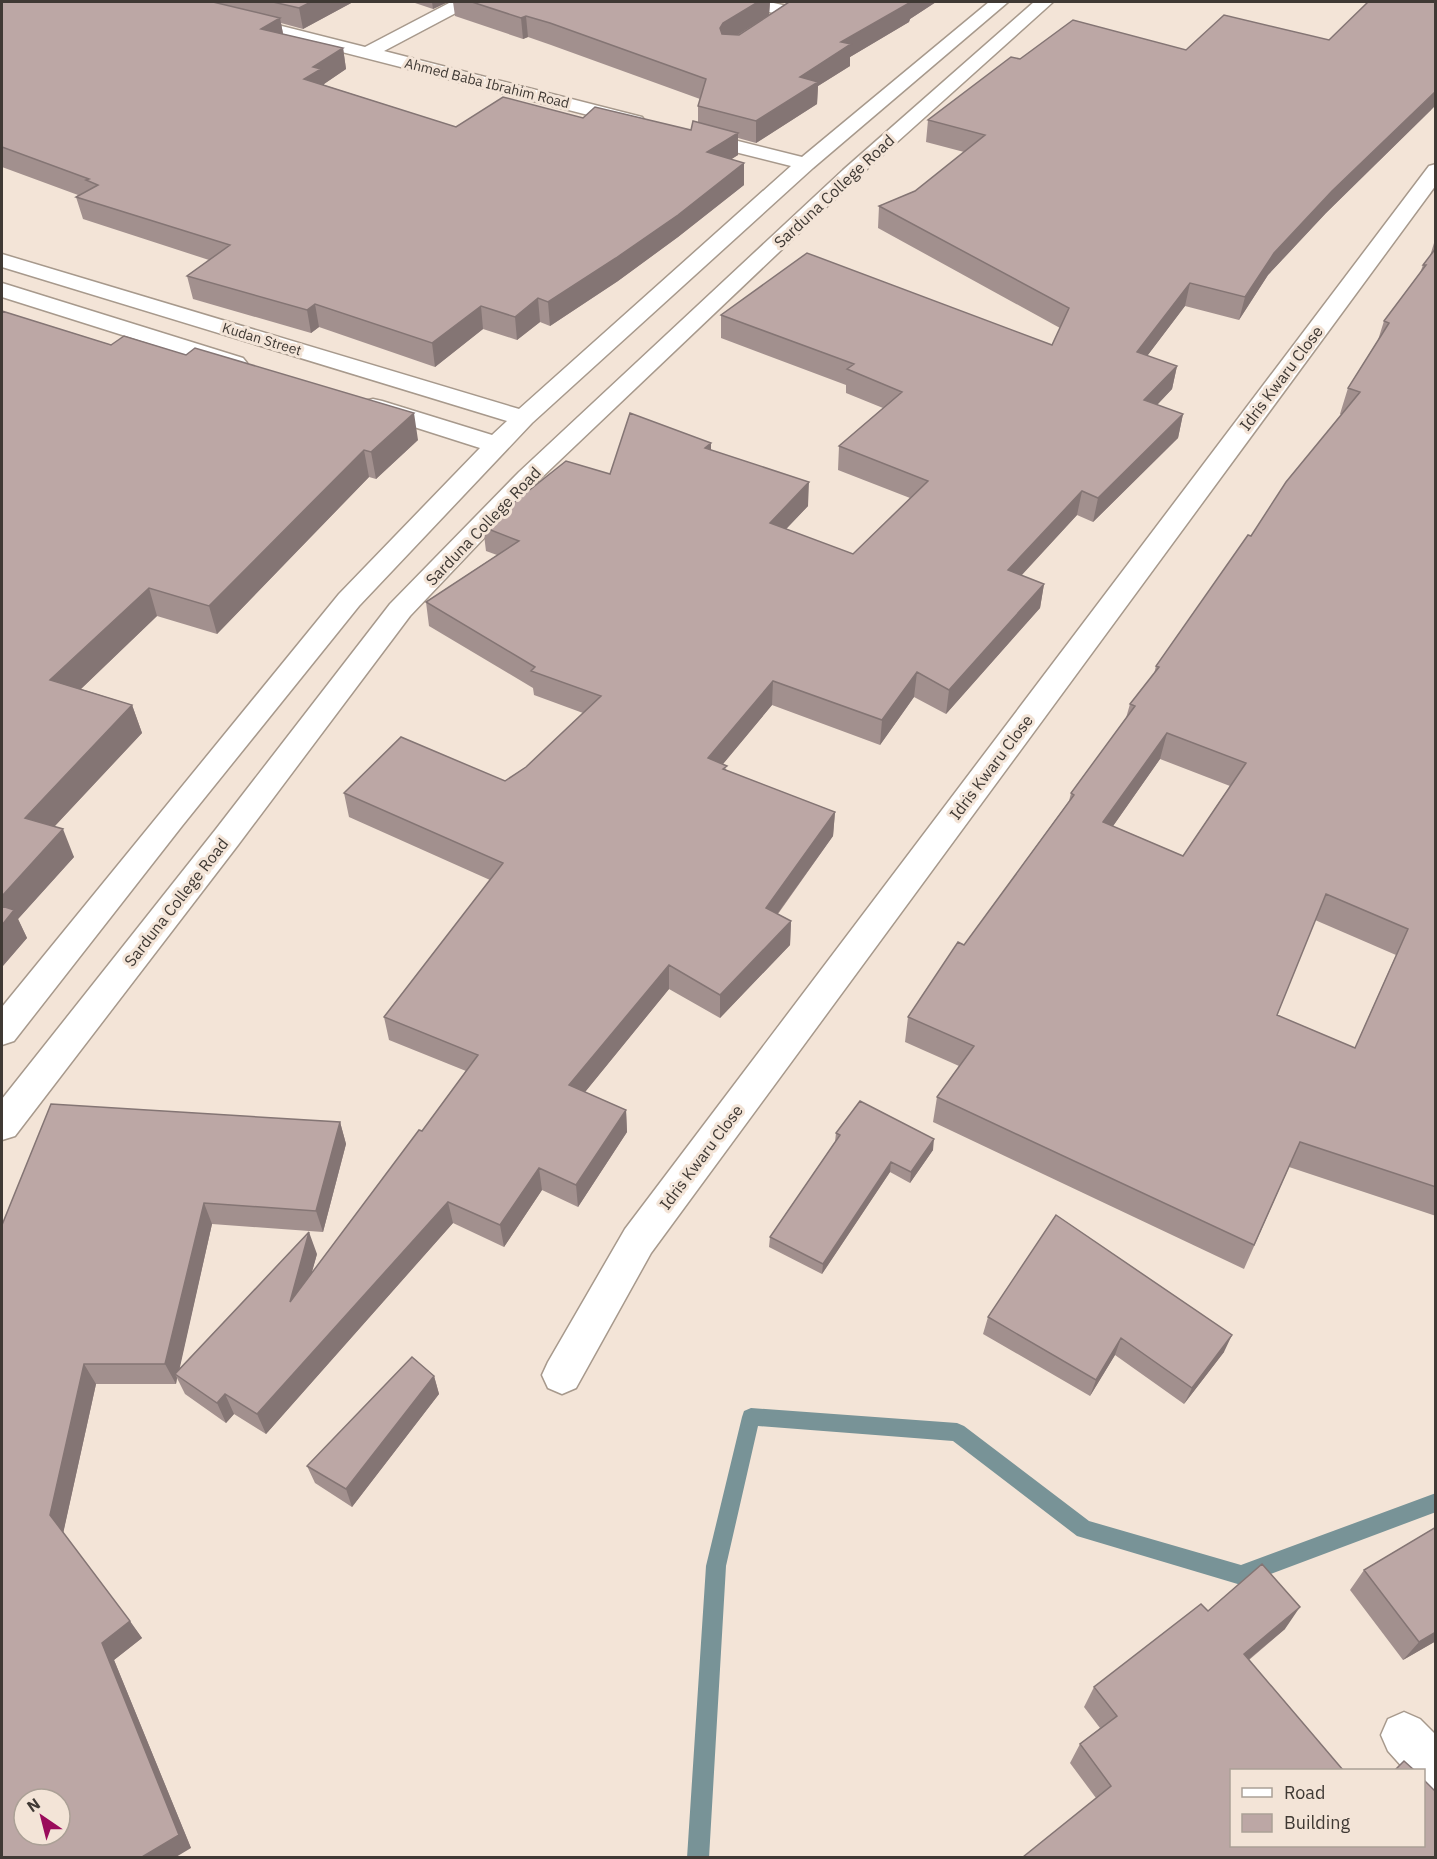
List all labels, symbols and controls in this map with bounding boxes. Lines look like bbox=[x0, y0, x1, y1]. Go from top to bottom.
street label: Ahmed Baba Ibrahim Road bbox=[403, 54, 571, 112]
street label: Sarduna College Road bbox=[770, 130, 898, 252]
street label: Kudan Street bbox=[220, 318, 304, 360]
street label: Idris Kwaru Close bbox=[1235, 321, 1327, 434]
street label: Sarduna College Road bbox=[421, 462, 545, 590]
street label: Idris Kwaru Close bbox=[945, 710, 1037, 823]
street label: Sarduna College Road bbox=[120, 834, 232, 970]
street label: Idris Kwaru Close bbox=[655, 1100, 747, 1213]
legend bbox=[1230, 1769, 1425, 1847]
text: Road bbox=[1284, 1781, 1325, 1804]
north arrow bbox=[12, 1787, 72, 1847]
text: N bbox=[23, 1793, 44, 1816]
text: Building bbox=[1284, 1811, 1351, 1834]

